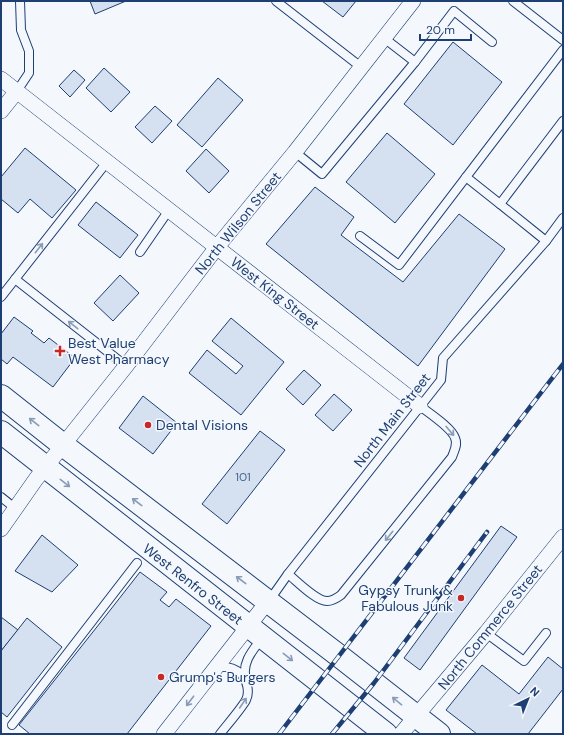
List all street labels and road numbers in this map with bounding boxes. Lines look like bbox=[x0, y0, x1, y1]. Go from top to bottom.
street label: North Wilson Street bbox=[191, 168, 285, 278]
street label: West King Street bbox=[227, 253, 323, 333]
street label: North Main Street bbox=[350, 369, 434, 471]
street label: West Renfro Street bbox=[139, 539, 247, 629]
street label: North Commerce Street bbox=[434, 561, 546, 693]

